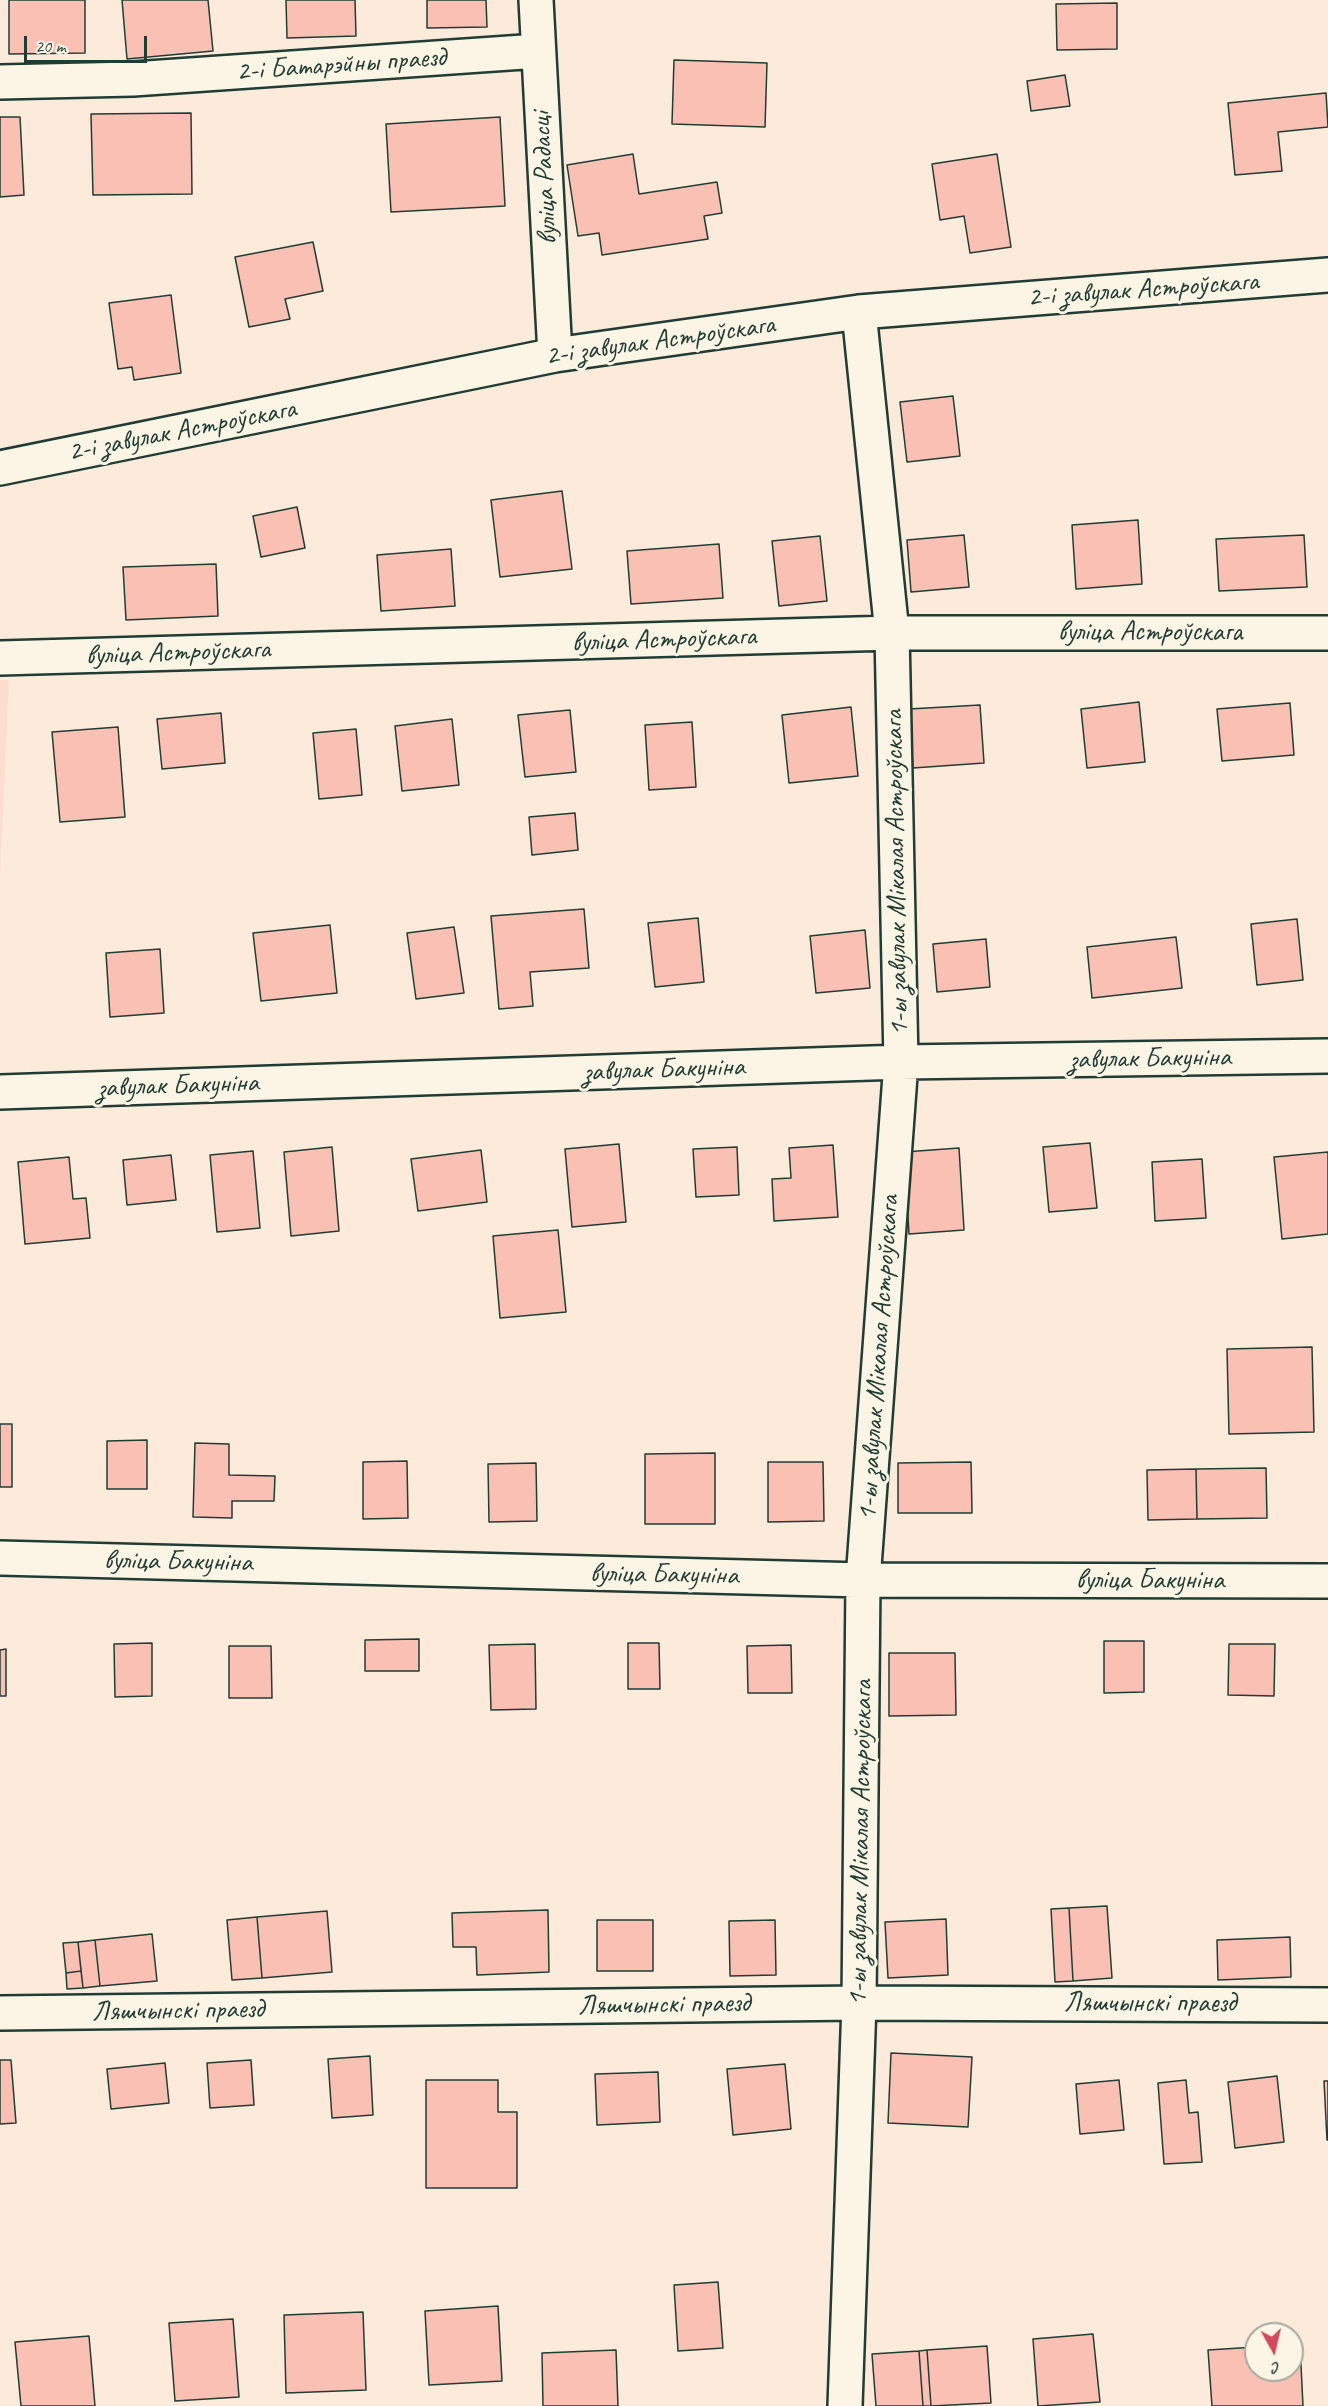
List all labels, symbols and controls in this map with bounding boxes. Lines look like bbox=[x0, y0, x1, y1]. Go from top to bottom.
scale bar bbox=[27, 24, 150, 62]
text: 20 m bbox=[35, 35, 66, 57]
street label: 2-і Батарэйны праезд bbox=[235, 41, 447, 89]
street label: вуліца Радасці bbox=[525, 111, 565, 245]
street label: 2-і завулак Астроўскага bbox=[1026, 265, 1260, 315]
street label: 2-і завулак Астроўскага bbox=[543, 308, 777, 374]
street label: 2-і завулак Астроўскага bbox=[65, 392, 299, 470]
street label: вуліца Астроўскага bbox=[1058, 616, 1242, 650]
street label: вуліца Астроўскага bbox=[571, 620, 757, 660]
street label: вуліца Астроўскага bbox=[85, 633, 271, 673]
street label: 1-ы завулак Мікалая Астроўскага bbox=[877, 710, 917, 1036]
street label: завулак Бакуніна bbox=[1069, 1041, 1231, 1077]
street label: завулак Бакуніна bbox=[583, 1050, 745, 1090]
street label: завулак Бакуніна bbox=[97, 1066, 259, 1106]
street label: 1-ы завулак Мікалая Астроўскага bbox=[851, 1194, 907, 1522]
street label: вуліца Бакуніна bbox=[103, 1544, 253, 1580]
street label: вуліца Бакуніна bbox=[589, 1557, 739, 1593]
street label: вуліца Бакуніна bbox=[1076, 1564, 1224, 1598]
street label: 1-ы завулак Мікалая Астроўскага bbox=[841, 1680, 881, 2006]
street label: Ляшчынскі праезд bbox=[578, 1987, 750, 2023]
street label: Ляшчынскі праезд bbox=[1064, 1987, 1236, 2021]
street label: Ляшчынскі праезд bbox=[92, 1993, 264, 2029]
north arrow bbox=[1244, 2322, 1304, 2382]
text: С bbox=[1271, 2357, 1282, 2378]

